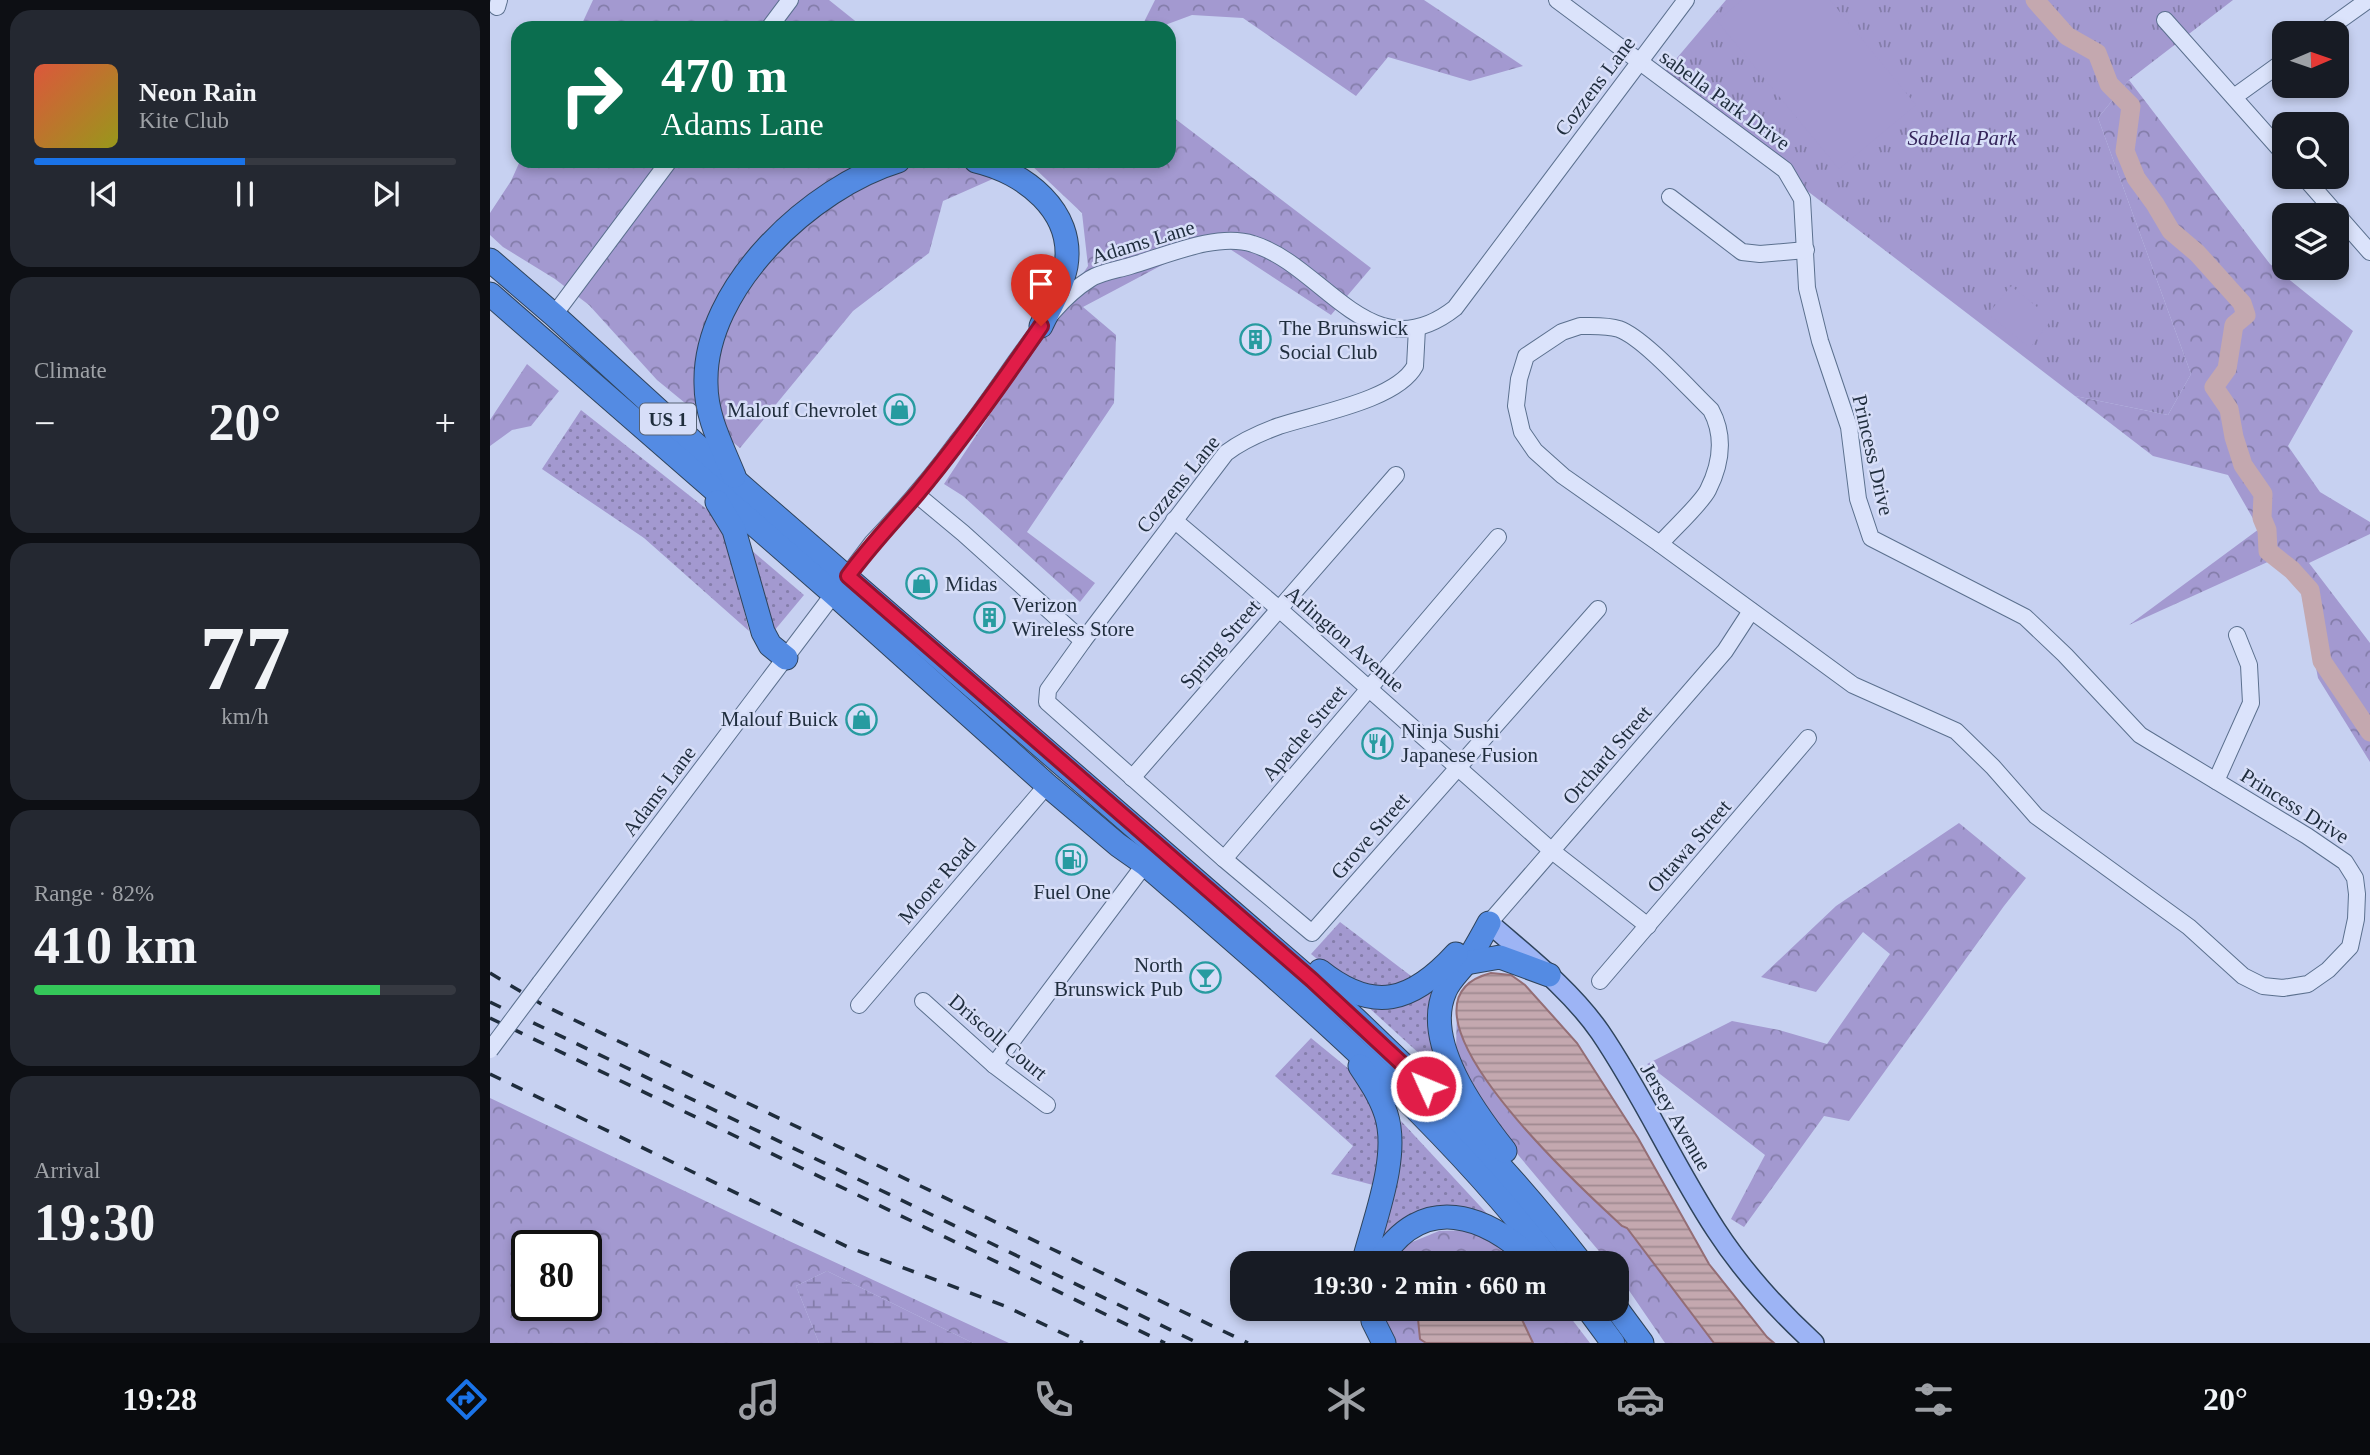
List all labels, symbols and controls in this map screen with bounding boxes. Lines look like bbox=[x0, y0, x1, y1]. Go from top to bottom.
north arrow bbox=[2272, 21, 2348, 98]
map controls bbox=[2272, 21, 2349, 280]
street label: Cozzens Lane bbox=[1550, 32, 1640, 140]
street label: sabella Park Drive bbox=[1655, 45, 1795, 155]
text: 470 m bbox=[661, 48, 788, 103]
icon: right bbox=[546, 49, 637, 140]
text: Neon Rain bbox=[139, 78, 257, 107]
text: Adams Lane bbox=[661, 106, 824, 142]
text: Kite Club bbox=[139, 108, 229, 133]
button: search bbox=[2272, 112, 2349, 189]
park label: Sabella Park bbox=[1907, 126, 2017, 150]
icon: previous bbox=[85, 175, 123, 213]
icon: pause bbox=[226, 175, 264, 213]
icon: next bbox=[367, 175, 405, 213]
button: layers bbox=[2272, 203, 2349, 280]
street label: Adams Lane bbox=[1088, 215, 1198, 269]
pin bbox=[1011, 254, 1071, 326]
icon: arrive bbox=[1022, 265, 1060, 303]
place label: The Brunswick Social Club bbox=[1279, 316, 1408, 364]
building icon: The Brunswick Social Club bbox=[1239, 323, 1273, 357]
text: Climate bbox=[34, 358, 107, 383]
street label: Princess Drive bbox=[1847, 392, 1899, 518]
shop icon: Malouf Chevrolet bbox=[883, 393, 917, 427]
text: 20° bbox=[209, 394, 281, 451]
place label: Malouf Chevrolet bbox=[727, 398, 877, 422]
text: − bbox=[34, 402, 55, 444]
text: + bbox=[435, 402, 456, 444]
road number: US 1 bbox=[640, 404, 696, 434]
street label: Cozzens Lane bbox=[1131, 430, 1225, 538]
shop icon: Midas bbox=[905, 567, 939, 601]
place label: Midas bbox=[945, 572, 998, 596]
street label: Arlington Avenue bbox=[1281, 581, 1409, 697]
place label: Verizon Wireless Store bbox=[1012, 593, 1134, 641]
street label: Spring Street bbox=[1175, 594, 1265, 693]
building icon: Verizon Wireless Store bbox=[972, 600, 1006, 634]
text: 77 bbox=[200, 608, 291, 709]
street label: Apache Street bbox=[1257, 680, 1351, 786]
street label: Orchard Street bbox=[1558, 701, 1657, 809]
shop icon: Malouf Buick bbox=[844, 702, 878, 736]
text: km/h bbox=[221, 704, 269, 729]
place label: Malouf Buick bbox=[721, 707, 838, 731]
place label: Ninja Sushi Japanese Fusion bbox=[1401, 719, 1539, 767]
restaurant icon: Ninja Sushi Japanese Fusion bbox=[1361, 726, 1395, 760]
street label: Adams Lane bbox=[617, 741, 701, 841]
street label: Princess Drive bbox=[2236, 763, 2354, 849]
street label: Grove Street bbox=[1326, 788, 1414, 884]
street label: Ottawa Street bbox=[1642, 795, 1736, 897]
street label: Moore Road bbox=[893, 833, 981, 929]
fuel station icon: Fuel One bbox=[1055, 843, 1089, 877]
place label: Fuel One bbox=[1033, 880, 1111, 904]
text: Range · 82% bbox=[34, 881, 154, 906]
text: 410 km bbox=[34, 917, 197, 974]
place label: North Brunswick Pub bbox=[1054, 953, 1183, 1001]
bar icon: North Brunswick Pub bbox=[1189, 960, 1223, 994]
street label: Driscoll Court bbox=[944, 989, 1052, 1085]
position arrow bbox=[1389, 1049, 1463, 1123]
street label: Jersey Avenue bbox=[1636, 1059, 1716, 1175]
text: Arrival bbox=[34, 1158, 100, 1183]
text: 19:30 bbox=[34, 1194, 155, 1251]
speed limit sign: 80 bbox=[511, 1230, 602, 1321]
text: 19:30 · 2 min · 660 m bbox=[1313, 1271, 1547, 1300]
icon: directions bbox=[442, 1375, 491, 1424]
icon: music bbox=[735, 1375, 784, 1424]
icon: phone bbox=[1029, 1375, 1078, 1424]
icon: climate bbox=[1322, 1375, 1371, 1424]
icon: car bbox=[1616, 1375, 1665, 1424]
icon: filters bbox=[1909, 1375, 1958, 1424]
text: 19:28 bbox=[122, 1381, 197, 1417]
text: 20° bbox=[2203, 1381, 2248, 1417]

